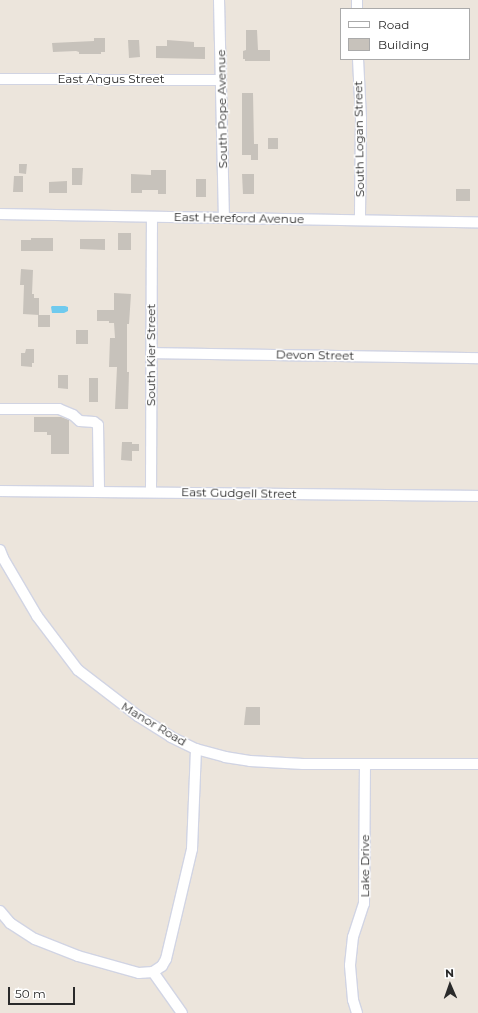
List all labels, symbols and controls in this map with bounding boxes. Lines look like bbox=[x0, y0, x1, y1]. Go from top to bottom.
legend bbox=[340, 8, 470, 60]
text: Road bbox=[378, 17, 409, 32]
text: Building bbox=[378, 37, 429, 52]
street label: South Pope Avenue bbox=[214, 49, 230, 169]
street label: East Angus Street bbox=[57, 72, 165, 86]
street label: South Logan Street bbox=[351, 81, 367, 197]
street label: East Hereford Avenue bbox=[174, 210, 304, 226]
street label: South Kier Street bbox=[144, 304, 158, 406]
street label: Devon Street bbox=[276, 347, 354, 363]
street label: East Gudgell Street bbox=[181, 485, 297, 501]
street label: Manor Road bbox=[119, 699, 189, 749]
street label: Lake Drive bbox=[358, 835, 372, 897]
north arrow bbox=[430, 965, 470, 1005]
text: N bbox=[445, 966, 454, 980]
scale bar bbox=[10, 979, 77, 1005]
text: 50 m bbox=[15, 986, 46, 1001]

